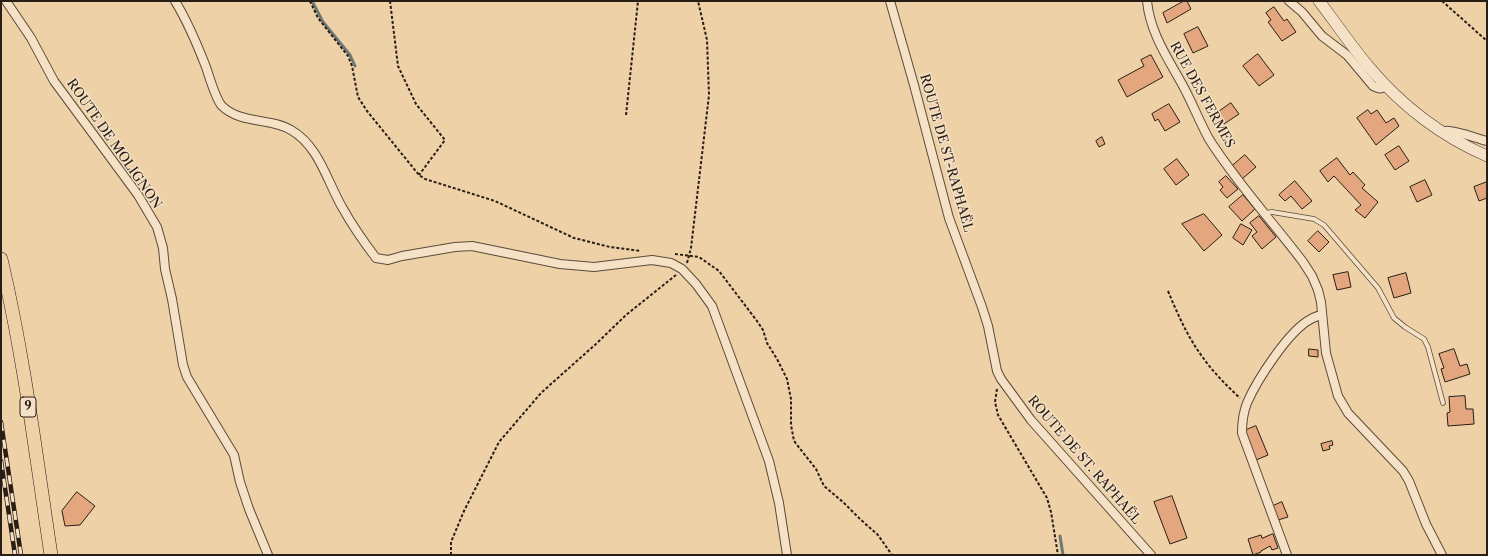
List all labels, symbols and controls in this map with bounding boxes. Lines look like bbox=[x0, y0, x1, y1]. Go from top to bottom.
street label: RUE DES FERMES bbox=[1166, 39, 1238, 151]
street label: ROUTE DE ST-RAPHAËL bbox=[916, 72, 976, 234]
street label: ROUTE DE MOLIGNON bbox=[63, 76, 165, 212]
street label: ROUTE DE ST. RAPHAËL bbox=[1024, 393, 1144, 527]
road number: 9 bbox=[20, 397, 36, 417]

